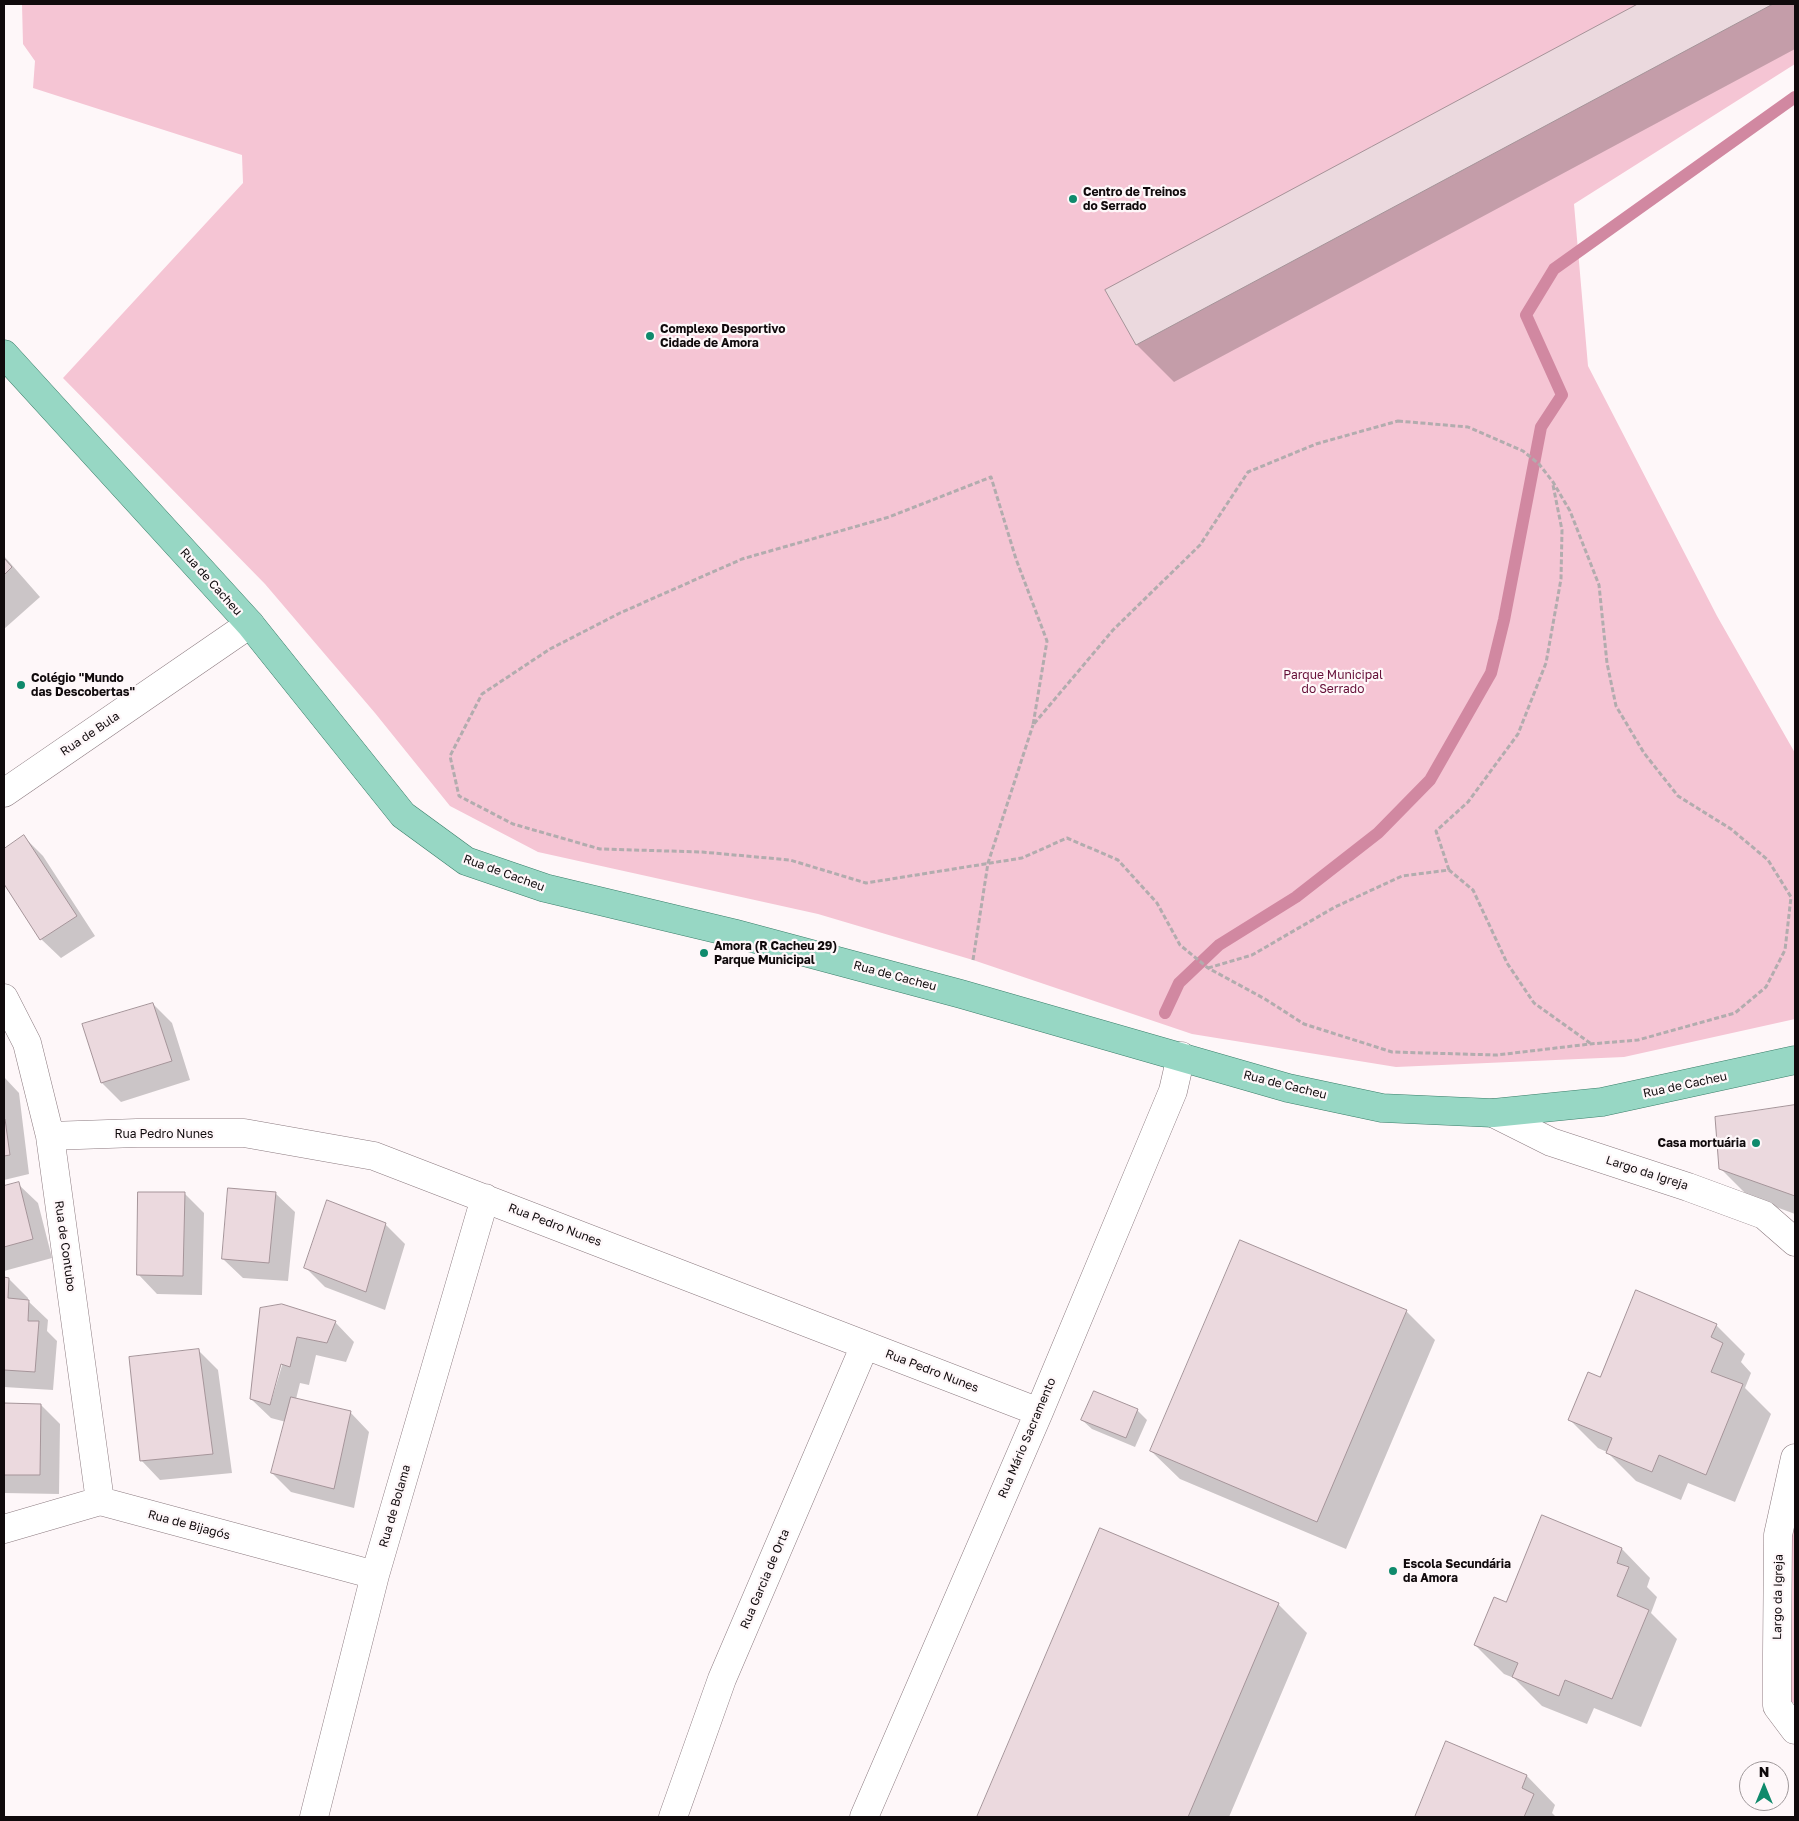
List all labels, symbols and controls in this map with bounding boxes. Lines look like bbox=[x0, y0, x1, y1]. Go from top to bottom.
place label: Centro de Treinos do Serrado bbox=[1083, 185, 1186, 213]
marker: Centro de Treinos do Serrado bbox=[1067, 193, 1079, 205]
place label: Complexo Desportivo Cidade de Amora bbox=[660, 322, 785, 350]
marker: Complexo Desportivo Cidade de Amora bbox=[644, 330, 656, 342]
street label: Rua de Cacheu bbox=[177, 545, 245, 619]
park label: Parque Municipal do Serrado bbox=[1283, 668, 1383, 696]
place label: Colégio "Mundo das Descobertas" bbox=[31, 671, 135, 699]
marker: Colégio "Mundo das Descobertas" bbox=[15, 679, 27, 691]
street label: Rua de Bula bbox=[58, 709, 122, 759]
street label: Rua de Cacheu bbox=[461, 852, 547, 894]
place label: Amora (R Cacheu 29) Parque Municipal bbox=[714, 939, 837, 967]
marker: Amora (R Cacheu 29) Parque Municipal bbox=[698, 947, 710, 959]
street label: Rua de Cacheu bbox=[852, 958, 938, 994]
street label: Rua de Cacheu bbox=[1242, 1068, 1328, 1102]
street label: Rua de Cacheu bbox=[1642, 1069, 1728, 1101]
street label: Rua Pedro Nunes bbox=[115, 1127, 213, 1141]
place label: Casa mortuária bbox=[1657, 1136, 1746, 1150]
marker: Casa mortuária bbox=[1750, 1137, 1762, 1149]
street label: Largo da Igreja bbox=[1604, 1153, 1690, 1193]
street label: Rua de Contubo bbox=[51, 1200, 79, 1292]
street label: Rua Pedro Nunes bbox=[506, 1201, 604, 1249]
street label: Rua Pedro Nunes bbox=[883, 1347, 981, 1395]
street label: Rua Mário Sacramento bbox=[995, 1376, 1059, 1500]
street label: Rua de Bolama bbox=[376, 1463, 414, 1549]
street label: Rua de Bijagós bbox=[146, 1507, 232, 1543]
street label: Rua Garcia de Orta bbox=[737, 1527, 793, 1631]
street label: Largo da Igreja bbox=[1770, 1554, 1786, 1640]
place label: Escola Secundária da Amora bbox=[1403, 1557, 1511, 1585]
marker: Escola Secundária da Amora bbox=[1387, 1565, 1399, 1577]
north arrow bbox=[1739, 1761, 1789, 1811]
text: N bbox=[1759, 1763, 1769, 1780]

